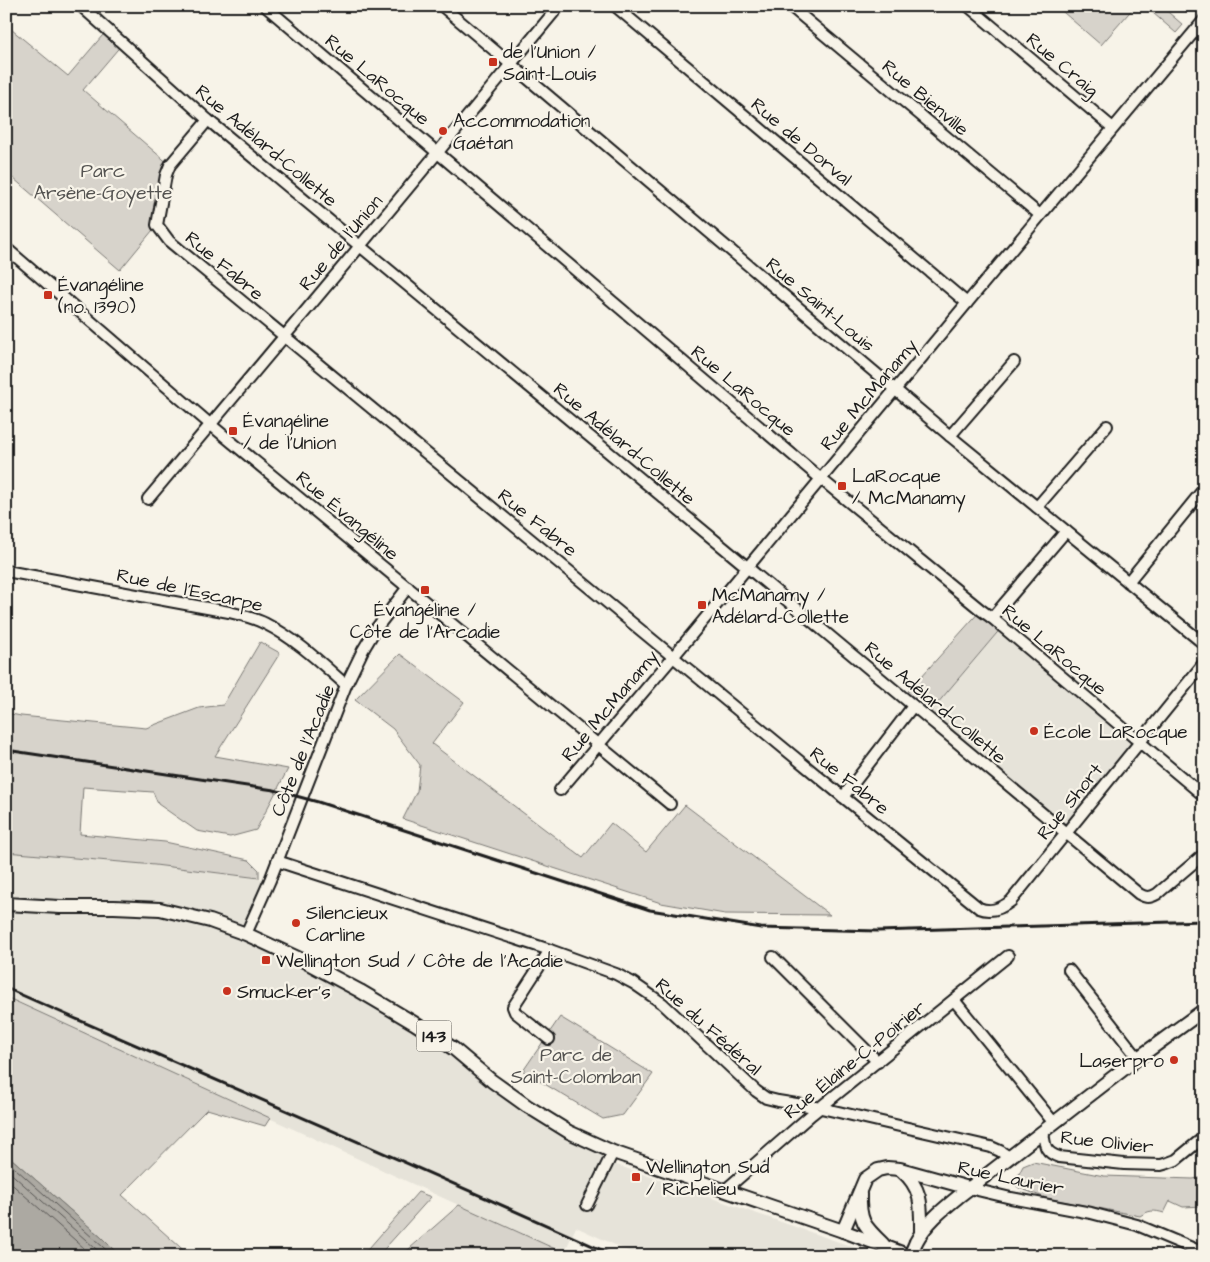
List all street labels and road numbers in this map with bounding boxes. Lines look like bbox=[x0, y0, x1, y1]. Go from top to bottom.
street label: Rue Craig bbox=[1019, 27, 1104, 104]
street label: Rue LaRocque bbox=[319, 28, 435, 132]
street label: Rue Bienville bbox=[876, 54, 974, 143]
street label: Rue Adélard-Collette bbox=[189, 79, 343, 214]
street label: Rue de Dorval bbox=[745, 92, 857, 193]
street label: Rue de l'Union bbox=[293, 189, 389, 297]
street label: Rue Fabre bbox=[179, 225, 269, 307]
street label: Rue Saint-Louis bbox=[760, 251, 880, 359]
street label: Rue McManamy bbox=[814, 333, 925, 457]
street label: Rue LaRocque bbox=[685, 339, 801, 443]
street label: Rue Adélard-Collette bbox=[547, 377, 701, 512]
street label: Rue Évangéline bbox=[289, 465, 404, 568]
street label: Rue Fabre bbox=[492, 483, 583, 564]
street label: Rue de l'Escarpe bbox=[114, 562, 265, 619]
street label: Rue LaRocque bbox=[996, 598, 1112, 702]
street label: Rue Adélard-Collette bbox=[858, 636, 1012, 771]
street label: Rue McManamy bbox=[555, 644, 666, 768]
street label: Côte de l'Acadie bbox=[265, 681, 342, 821]
street label: Rue Fabre bbox=[804, 741, 895, 822]
street label: Rue Short bbox=[1031, 758, 1110, 846]
street label: Rue du Fédéral bbox=[649, 972, 767, 1082]
street label: Rue Élaine-C.-Poirier bbox=[778, 994, 932, 1126]
road number: 143 bbox=[416, 1020, 452, 1052]
street label: Rue Olivier bbox=[1059, 1124, 1155, 1161]
street label: Rue Laurier bbox=[955, 1154, 1067, 1203]

